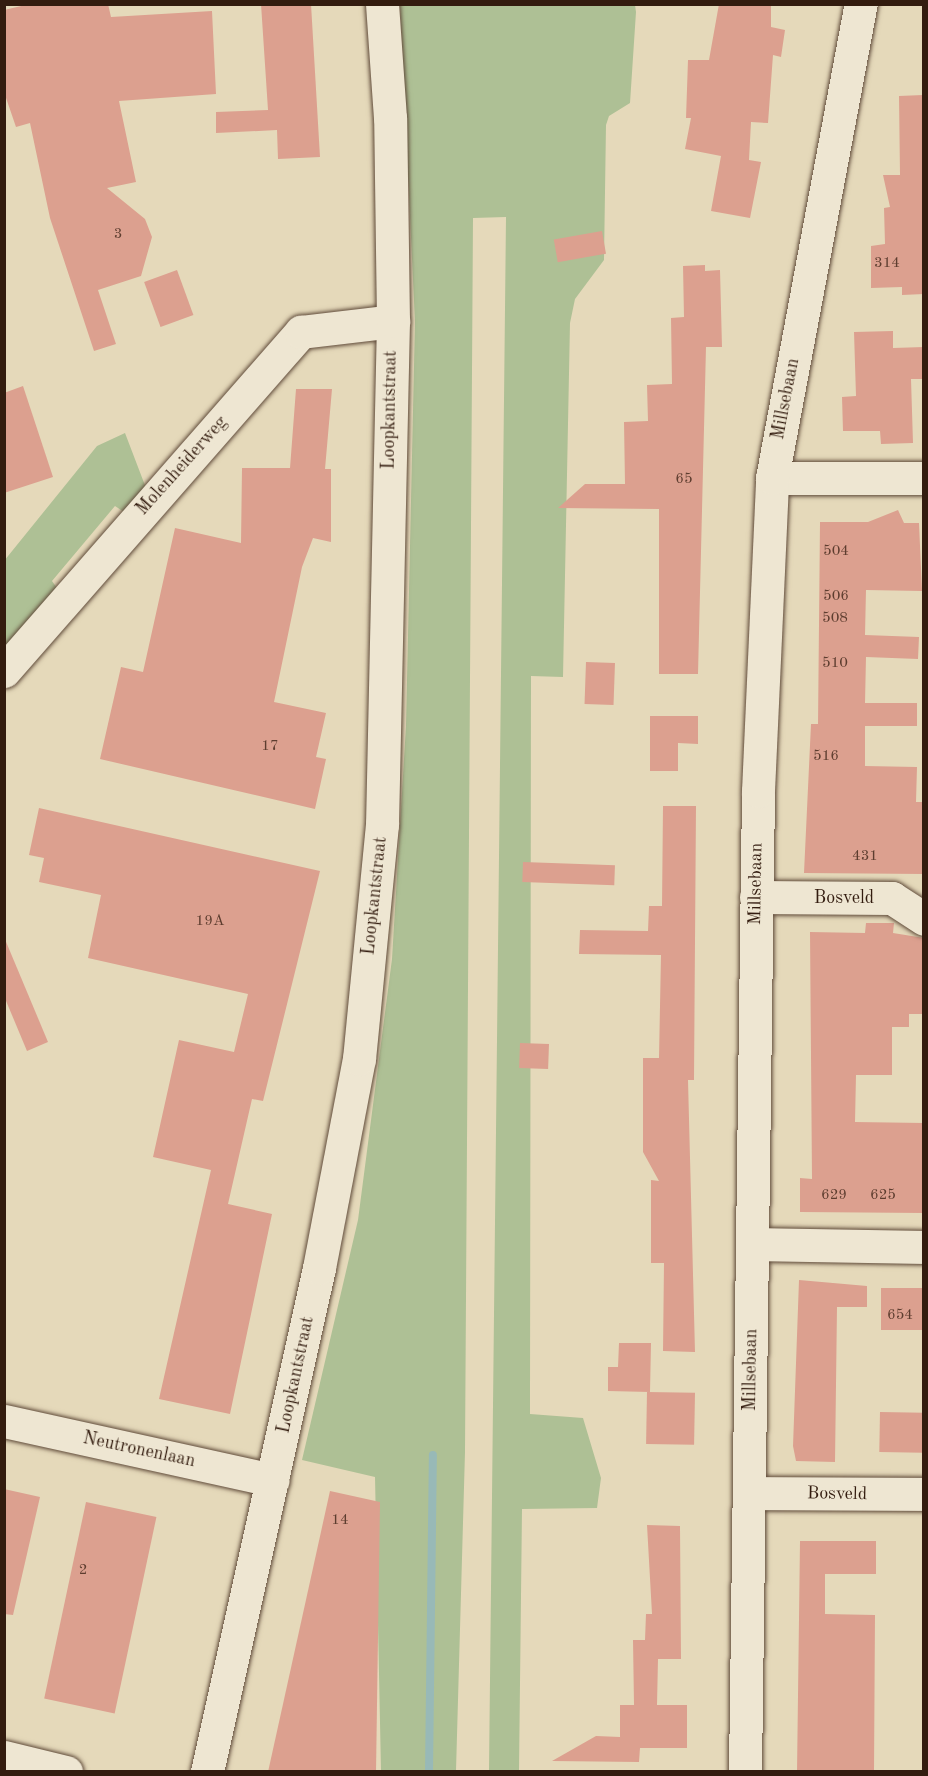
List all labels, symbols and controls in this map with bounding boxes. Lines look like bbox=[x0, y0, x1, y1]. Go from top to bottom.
house number: 3 bbox=[114, 226, 122, 244]
house number: 314 bbox=[874, 255, 900, 273]
street label: Loopkantstraat bbox=[378, 350, 402, 470]
street label: Millsebaan bbox=[768, 356, 804, 442]
street label: Molenheiderweg bbox=[132, 412, 232, 520]
house number: 65 bbox=[675, 471, 693, 489]
house number: 504 bbox=[823, 543, 849, 561]
house number: 506 bbox=[823, 588, 849, 606]
house number: 508 bbox=[822, 610, 848, 628]
house number: 510 bbox=[822, 655, 848, 673]
house number: 17 bbox=[261, 738, 279, 756]
house number: 516 bbox=[813, 748, 839, 766]
street label: Loopkantstraat bbox=[358, 836, 392, 956]
street label: Millsebaan bbox=[744, 843, 768, 925]
house number: 431 bbox=[852, 848, 878, 866]
street label: Bosveld bbox=[814, 887, 874, 909]
house number: 19A bbox=[196, 913, 224, 931]
house number: 629 bbox=[821, 1187, 847, 1205]
house number: 625 bbox=[870, 1187, 896, 1205]
house number: 654 bbox=[887, 1307, 913, 1325]
street label: Loopkantstraat bbox=[273, 1315, 319, 1435]
street label: Millsebaan bbox=[739, 1329, 763, 1411]
street label: Neutronenlaan bbox=[81, 1428, 197, 1472]
street label: Bosveld bbox=[807, 1483, 867, 1505]
house number: 14 bbox=[331, 1512, 349, 1530]
house number: 2 bbox=[79, 1562, 87, 1580]

